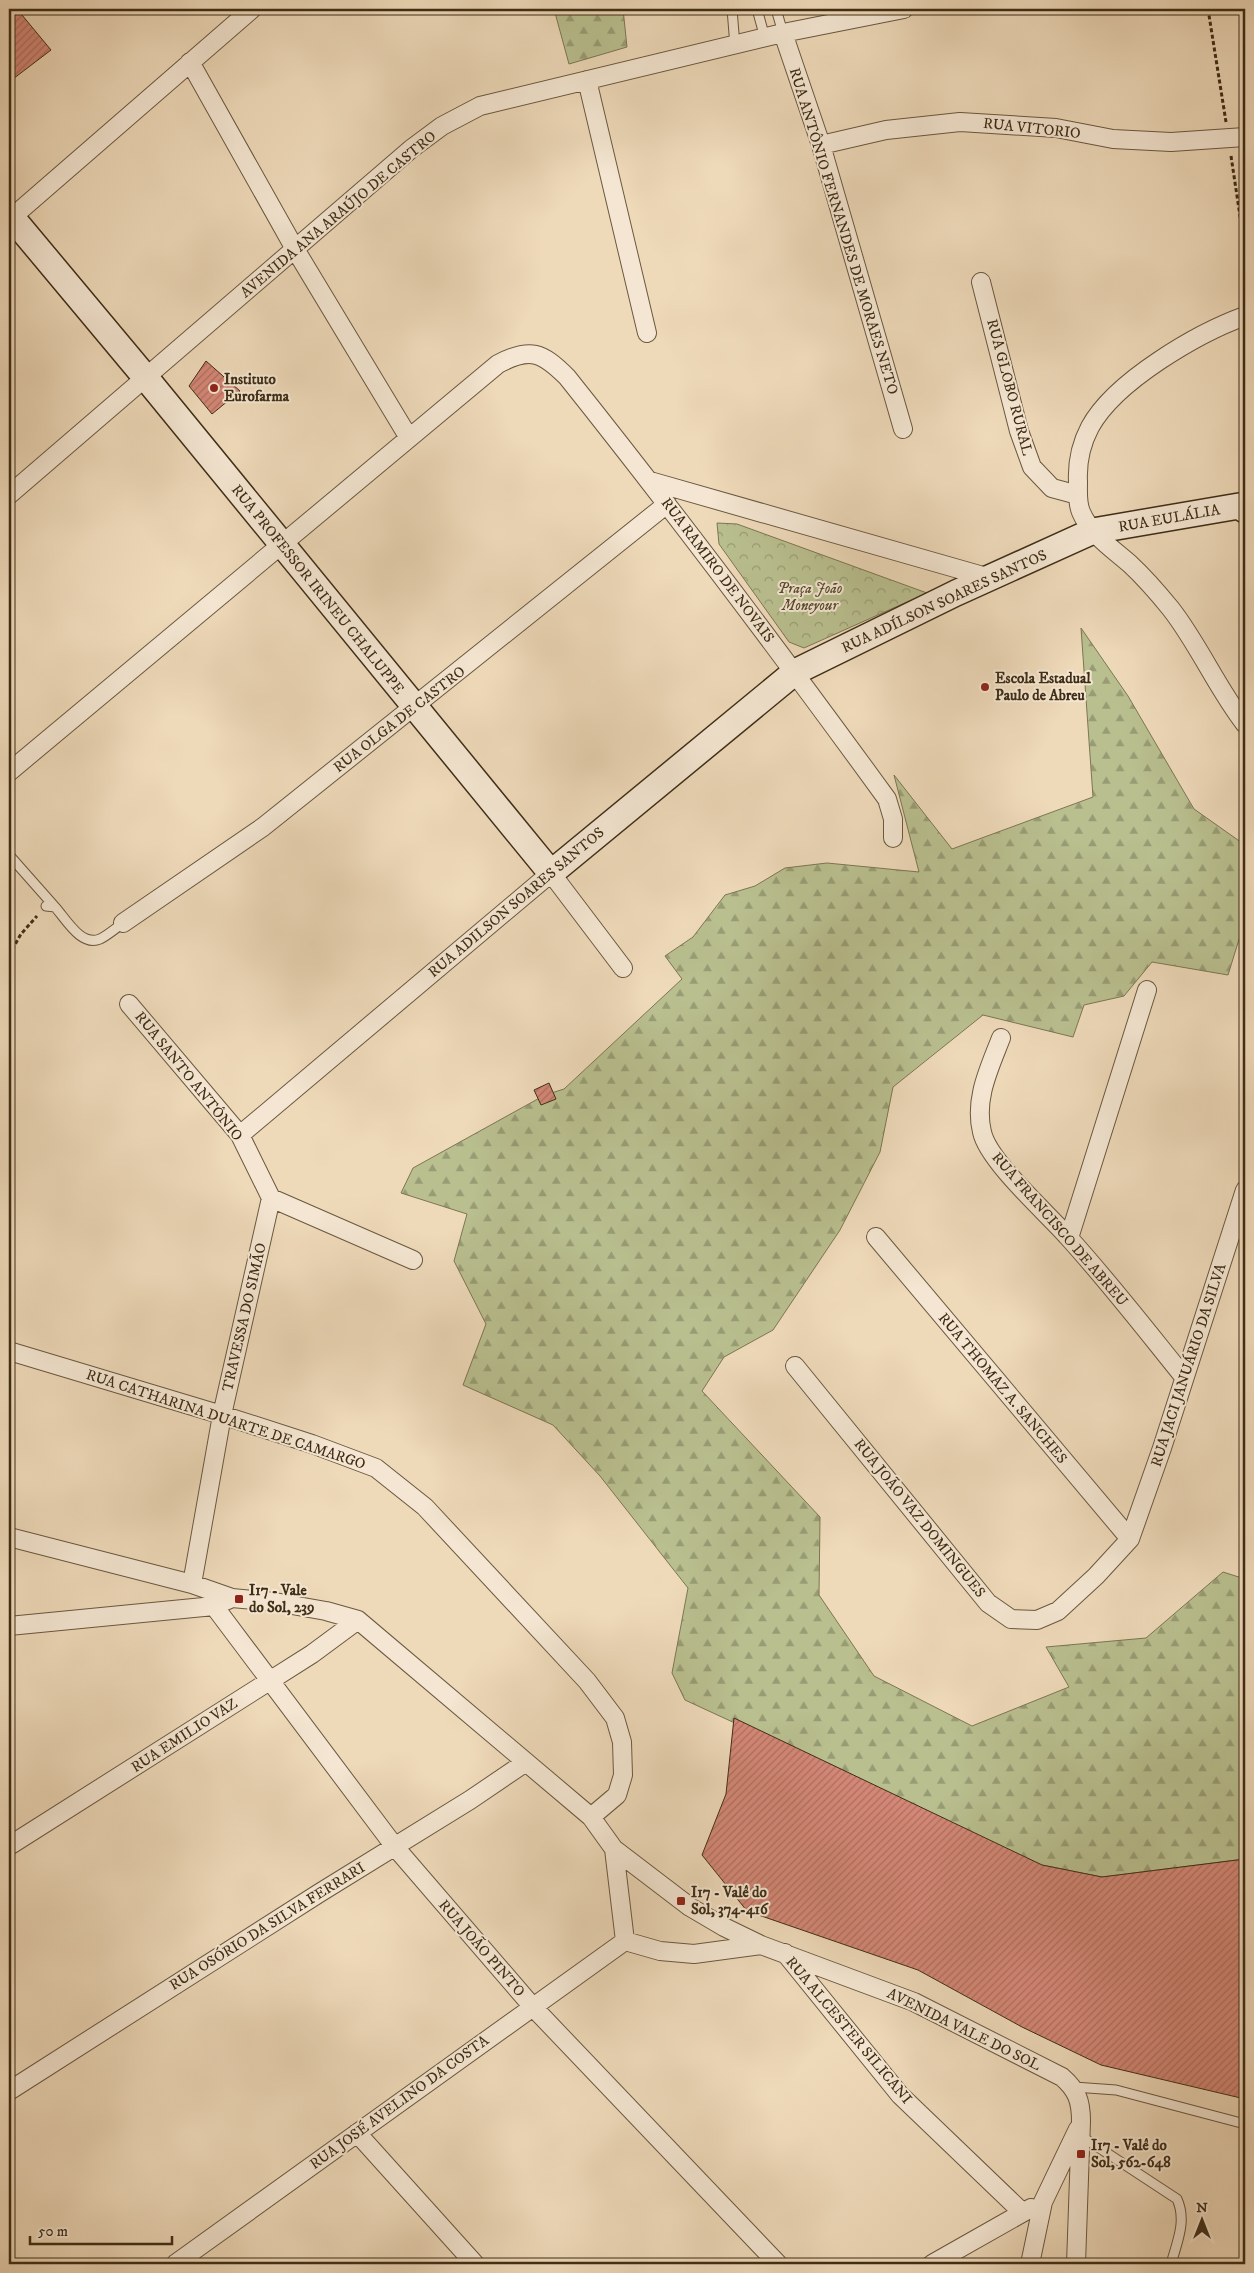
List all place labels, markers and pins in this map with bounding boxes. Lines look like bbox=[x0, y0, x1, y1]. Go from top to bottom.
place label: Instituto Eurofarma bbox=[224, 370, 290, 406]
marker: Instituto Eurofarma bbox=[208, 382, 220, 394]
place label: Escola Estadual Paulo de Abreu bbox=[995, 669, 1091, 705]
marker: Escola Estadual Paulo de Abreu bbox=[979, 681, 991, 693]
place label: I17 - Vale do Sol, 239 bbox=[249, 1581, 314, 1617]
marker: I17 - Vale do Sol, 239 bbox=[233, 1593, 245, 1605]
place label: I17 - Valê do Sol, 374-416 bbox=[691, 1883, 769, 1919]
marker: I17 - Valê do Sol, 374-416 bbox=[675, 1895, 687, 1907]
place label: I17 - Valê do Sol, 562-648 bbox=[1091, 2136, 1171, 2172]
marker: I17 - Valê do Sol, 562-648 bbox=[1075, 2148, 1087, 2160]

